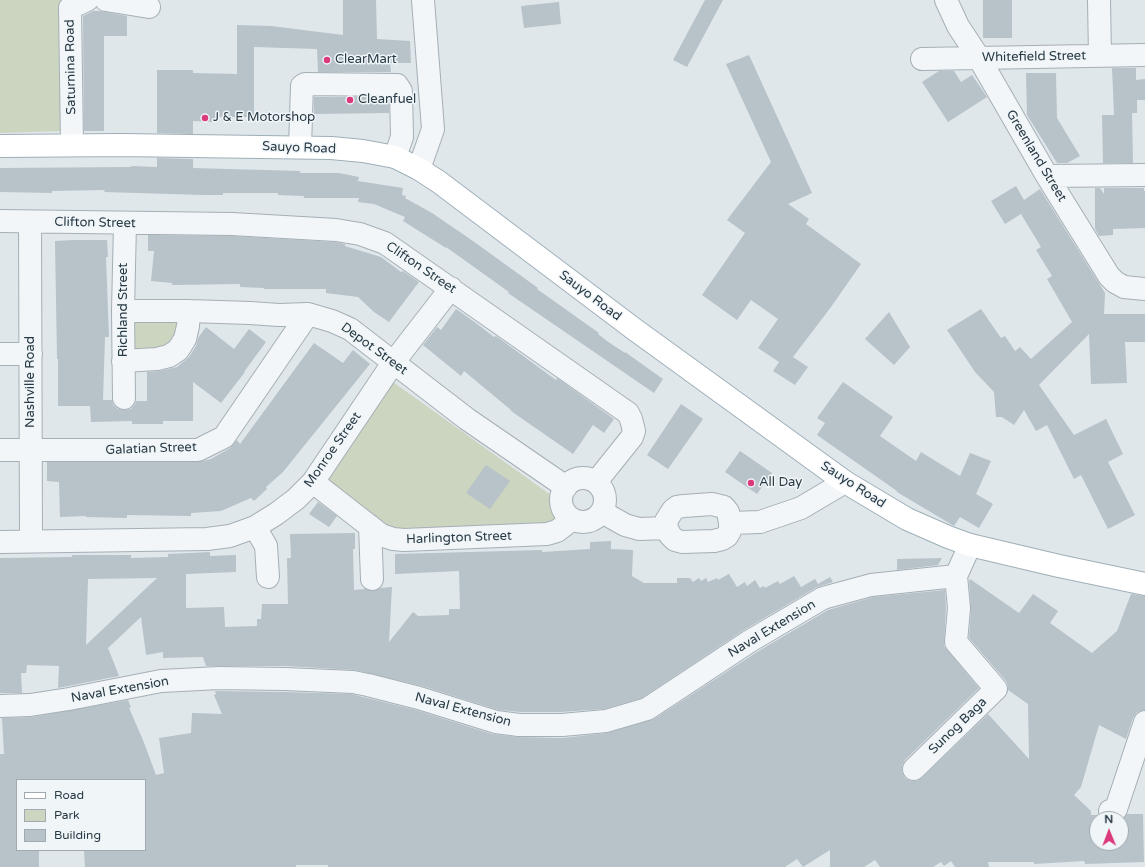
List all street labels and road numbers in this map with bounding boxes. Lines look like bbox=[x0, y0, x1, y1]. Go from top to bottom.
street label: Saturnina Road bbox=[62, 19, 80, 115]
street label: Whitefield Street bbox=[982, 48, 1086, 66]
street label: Greenland Street bbox=[1002, 107, 1070, 205]
street label: Sauyo Road bbox=[262, 139, 336, 157]
street label: Clifton Street bbox=[54, 214, 136, 232]
street label: Clifton Street bbox=[383, 239, 459, 297]
street label: Richland Street bbox=[116, 263, 132, 357]
street label: Sauyo Road bbox=[556, 267, 624, 325]
street label: Depot Street bbox=[338, 320, 410, 378]
street label: Nashville Road bbox=[23, 336, 39, 428]
street label: Monroe Street bbox=[301, 409, 365, 491]
street label: Galatian Street bbox=[105, 440, 197, 458]
street label: Sauyo Road bbox=[818, 458, 888, 512]
street label: Harlington Street bbox=[406, 528, 512, 548]
street label: Naval Extension bbox=[725, 597, 819, 661]
street label: Naval Extension bbox=[70, 674, 170, 706]
street label: Naval Extension bbox=[413, 690, 513, 730]
street label: Sunog Baga bbox=[926, 694, 990, 758]

